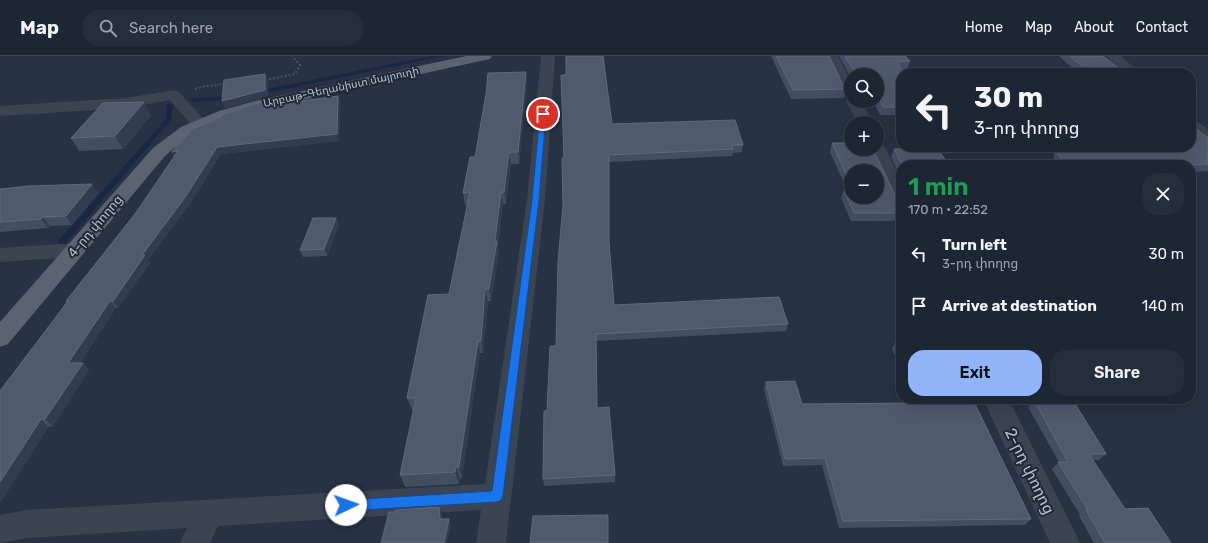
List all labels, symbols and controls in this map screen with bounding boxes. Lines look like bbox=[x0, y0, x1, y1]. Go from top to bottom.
search box bbox=[83, 10, 363, 46]
text: Map bbox=[20, 16, 59, 39]
icon: search bbox=[97, 17, 119, 39]
text: Search here bbox=[129, 19, 213, 37]
text: Home bbox=[965, 19, 1003, 36]
text: Map bbox=[1025, 19, 1052, 36]
text: About bbox=[1074, 19, 1114, 36]
text: Contact bbox=[1136, 19, 1188, 36]
street label: Արբաթ-Գեղանիստ մայրուղի bbox=[262, 64, 420, 110]
map controls bbox=[844, 68, 884, 204]
button: search bbox=[844, 68, 884, 108]
text: 30 m bbox=[974, 81, 1043, 114]
icon: left bbox=[908, 84, 960, 136]
pin bbox=[526, 97, 560, 131]
icon: arrive bbox=[532, 103, 554, 125]
button: + bbox=[844, 116, 884, 156]
text: 3-րդ փողոց bbox=[974, 117, 1080, 139]
button: − bbox=[844, 164, 884, 204]
text: 1 min bbox=[908, 173, 968, 201]
button: close bbox=[1142, 173, 1184, 215]
street label: 4-րդ փողոց bbox=[65, 192, 125, 260]
text: 170 m · 22:52 bbox=[908, 202, 988, 217]
text: Turn left bbox=[942, 236, 1007, 254]
icon: left bbox=[908, 243, 930, 265]
text: 30 m bbox=[1148, 245, 1184, 263]
text: 3-րդ փողոց bbox=[942, 256, 1018, 271]
icon: arrive bbox=[908, 295, 930, 317]
text: Arrive at destination bbox=[942, 297, 1097, 315]
text: 140 m bbox=[1142, 297, 1184, 315]
button: Exit bbox=[908, 350, 1042, 396]
button: Share bbox=[1050, 350, 1184, 396]
street label: 2-րդ փողոց bbox=[1001, 425, 1059, 517]
position arrow bbox=[325, 484, 367, 526]

